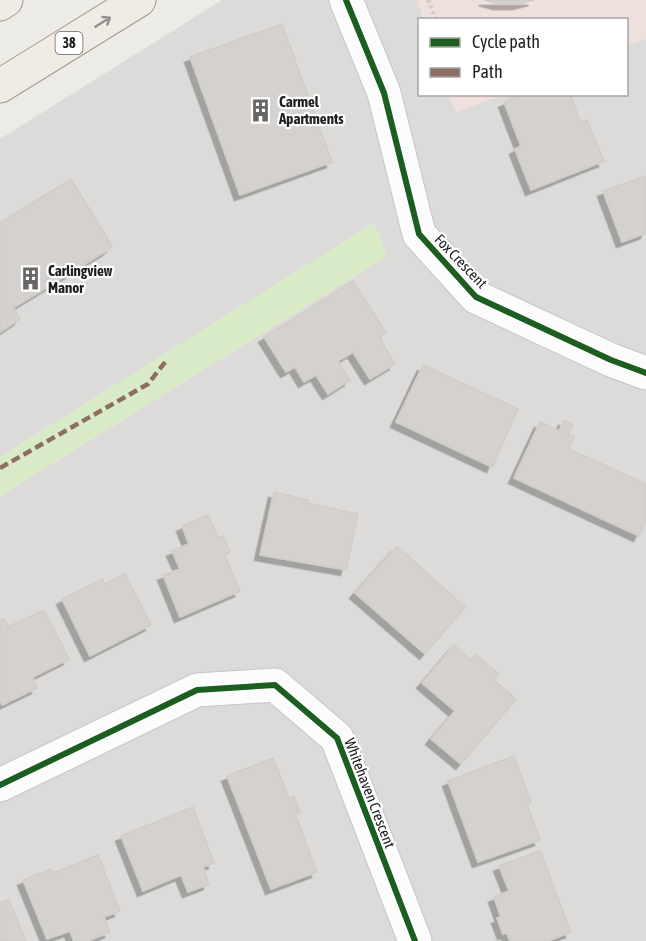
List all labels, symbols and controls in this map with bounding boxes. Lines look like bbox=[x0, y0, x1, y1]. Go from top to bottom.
one-way arrow bbox=[94, 16, 111, 28]
legend bbox=[418, 18, 628, 96]
text: Cycle path bbox=[472, 31, 540, 52]
road number: 38 bbox=[56, 32, 82, 54]
text: Path bbox=[472, 61, 503, 82]
place label: Carmel Apartments bbox=[278, 93, 344, 127]
building icon: Carmel Apartments bbox=[248, 97, 274, 123]
street label: Fox Crescent bbox=[431, 231, 491, 291]
place label: Carlingview Manor bbox=[48, 262, 113, 296]
building icon: Carlingview Manor bbox=[17, 266, 43, 292]
street label: Whitehaven Crescent bbox=[341, 736, 399, 850]

